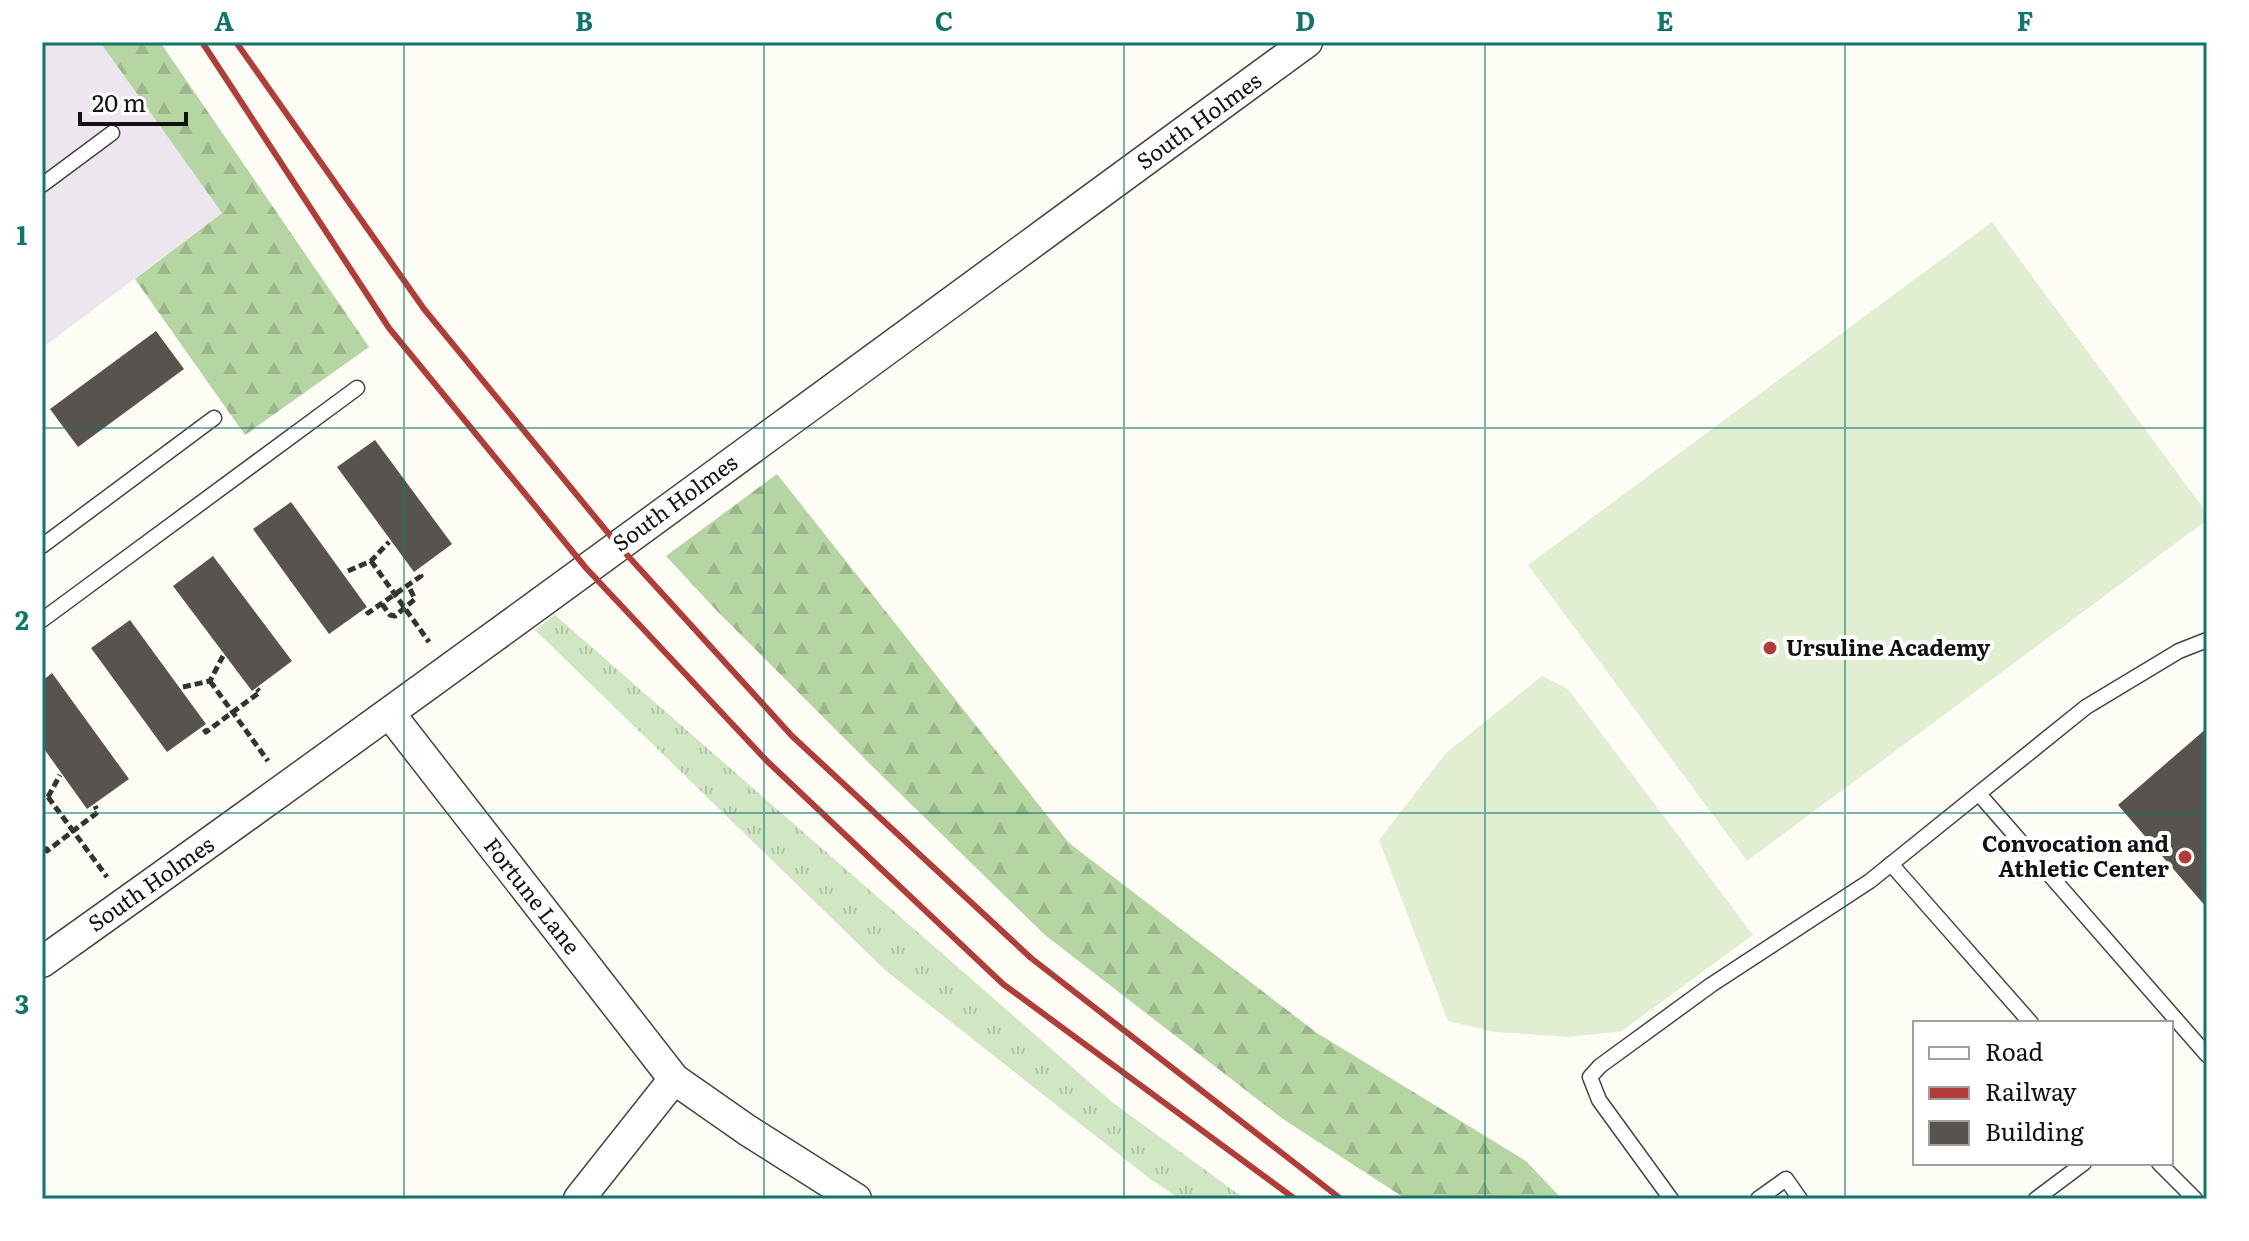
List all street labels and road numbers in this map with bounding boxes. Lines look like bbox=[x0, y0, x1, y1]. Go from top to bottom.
street label: South Holmes bbox=[1129, 63, 1267, 176]
street label: South Holmes bbox=[605, 445, 743, 558]
street label: South Holmes bbox=[80, 827, 220, 939]
street label: Fortune Lane bbox=[477, 830, 589, 960]

